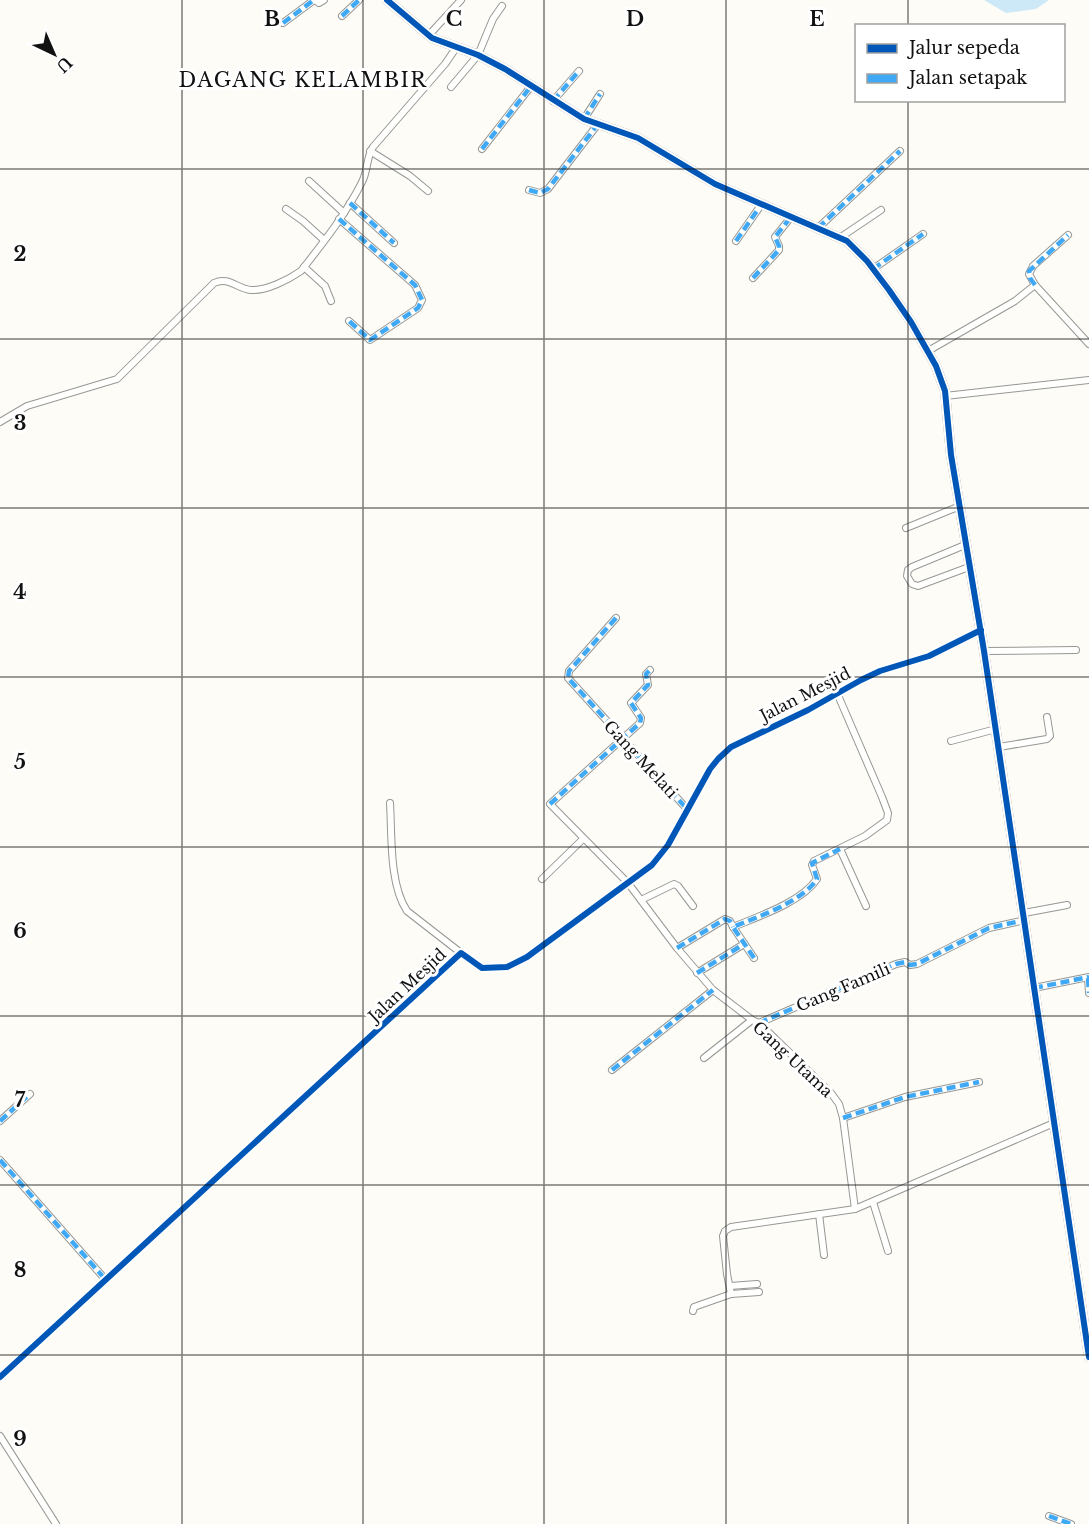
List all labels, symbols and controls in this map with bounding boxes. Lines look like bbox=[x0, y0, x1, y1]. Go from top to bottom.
text: B bbox=[264, 7, 280, 31]
text: C bbox=[446, 7, 462, 31]
text: D bbox=[626, 7, 644, 31]
text: E bbox=[809, 7, 825, 31]
north arrow bbox=[24, 24, 84, 84]
legend bbox=[855, 24, 1065, 102]
text: Jalur sepeda bbox=[907, 37, 1020, 59]
text: U bbox=[52, 53, 76, 77]
text: Jalan setapak bbox=[907, 67, 1027, 89]
district label: DAGANG KELAMBIR bbox=[179, 68, 427, 92]
text: 2 bbox=[13, 242, 27, 266]
text: 3 bbox=[14, 411, 26, 435]
text: 4 bbox=[13, 580, 27, 604]
street label: Jalan Mesjid bbox=[755, 663, 854, 726]
street label: Gang Melati bbox=[600, 716, 683, 803]
text: 5 bbox=[14, 750, 26, 774]
text: 6 bbox=[13, 919, 27, 943]
street label: Jalan Mesjid bbox=[363, 944, 450, 1027]
street label: Gang Famili bbox=[793, 958, 893, 1016]
street label: Gang Utama bbox=[749, 1017, 837, 1101]
text: 7 bbox=[15, 1088, 26, 1112]
text: 8 bbox=[14, 1258, 26, 1282]
text: 9 bbox=[13, 1427, 27, 1451]

